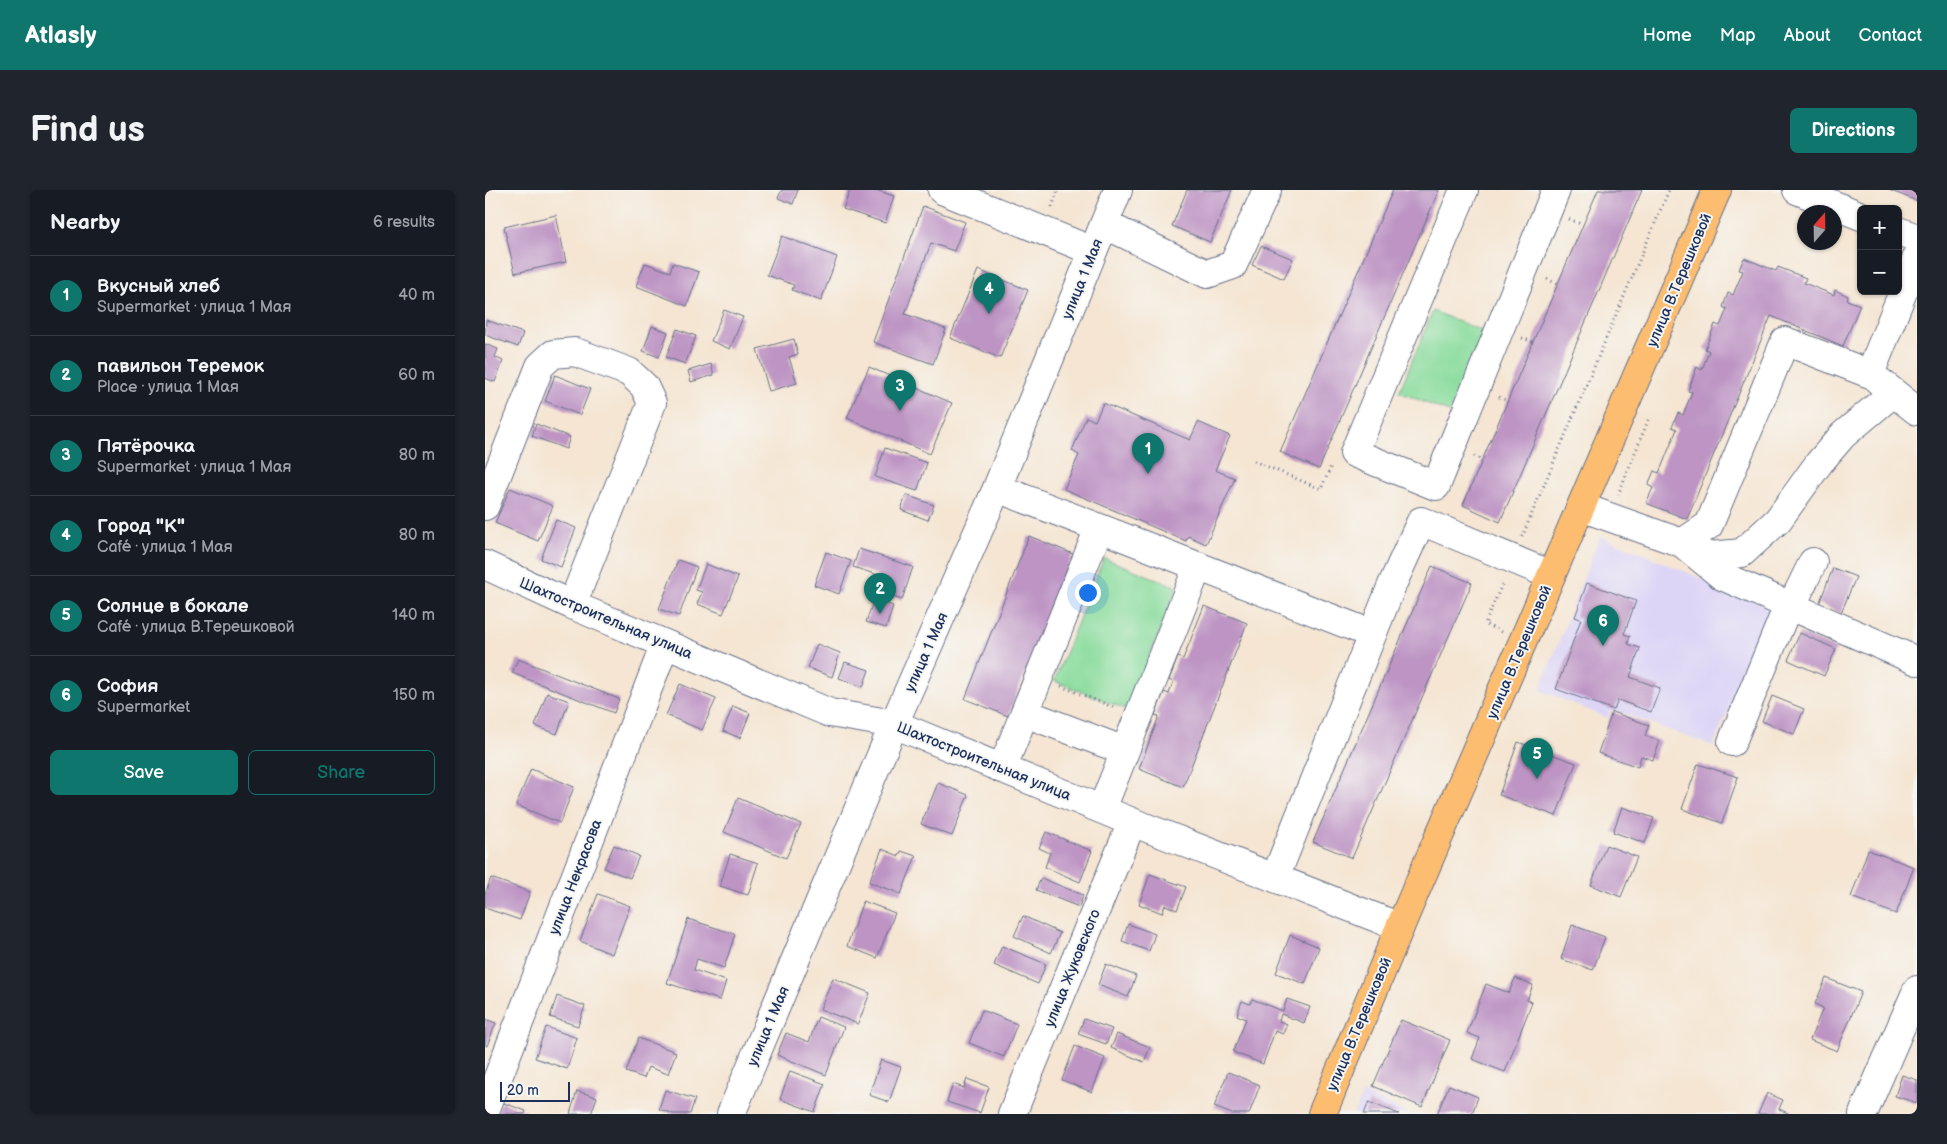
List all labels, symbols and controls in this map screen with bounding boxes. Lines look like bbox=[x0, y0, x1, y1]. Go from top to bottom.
text: Atlasly bbox=[25, 21, 96, 50]
text: Home bbox=[1643, 25, 1692, 46]
text: Map bbox=[1720, 25, 1756, 46]
text: About bbox=[1784, 25, 1831, 46]
text: Contact bbox=[1859, 25, 1922, 46]
button: Directions bbox=[1790, 108, 1917, 153]
text: Find us bbox=[30, 109, 145, 152]
north arrow bbox=[1797, 205, 1842, 250]
map controls bbox=[1857, 205, 1902, 295]
button: + bbox=[1857, 205, 1902, 250]
text: Nearby bbox=[50, 210, 120, 235]
street label: улица В.Терешковой bbox=[1643, 211, 1716, 350]
text: 6 results bbox=[373, 213, 435, 232]
street label: улица 1 Мая bbox=[1058, 236, 1107, 322]
button: − bbox=[1857, 250, 1902, 295]
pin: 4 bbox=[973, 273, 1005, 314]
text: Вкусный хлеб bbox=[97, 275, 220, 298]
text: 1 bbox=[63, 286, 69, 305]
text: 40 m bbox=[398, 286, 435, 305]
text: Supermarket · улица 1 Мая bbox=[97, 298, 291, 317]
text: павильон Теремок bbox=[97, 355, 264, 378]
text: 2 bbox=[61, 366, 71, 385]
text: 60 m bbox=[398, 366, 435, 385]
pin: 3 bbox=[884, 370, 916, 411]
text: Place · улица 1 Мая bbox=[97, 378, 239, 397]
pin: 1 bbox=[1132, 433, 1164, 474]
text: Пятёрочка bbox=[97, 435, 195, 458]
text: 3 bbox=[61, 446, 71, 465]
text: 80 m bbox=[399, 446, 435, 465]
text: Supermarket · улица 1 Мая bbox=[97, 458, 291, 477]
text: Город "К" bbox=[97, 515, 185, 538]
text: 4 bbox=[61, 526, 71, 545]
text: 80 m bbox=[399, 526, 435, 545]
text: Café · улица 1 Мая bbox=[97, 538, 233, 557]
street label: Шахтостроительная улица bbox=[516, 573, 695, 664]
pin: 2 bbox=[864, 573, 896, 614]
your location bbox=[1075, 580, 1101, 606]
street label: улица В.Терешковой bbox=[1483, 583, 1556, 722]
text: Солнце в бокале bbox=[97, 595, 249, 618]
pin: 6 bbox=[1587, 605, 1619, 646]
text: 5 bbox=[61, 606, 71, 625]
text: 140 m bbox=[392, 606, 435, 625]
street label: улица 1 Мая bbox=[900, 609, 952, 695]
text: Café · улица В.Терешковой bbox=[97, 618, 295, 637]
text: София bbox=[97, 675, 158, 698]
text: 6 bbox=[61, 686, 71, 705]
text: 150 m bbox=[393, 686, 435, 705]
text: Supermarket bbox=[97, 698, 190, 717]
street label: Шахтостроительная улица bbox=[894, 718, 1074, 805]
pin: 5 bbox=[1521, 738, 1553, 779]
button: Save bbox=[50, 750, 238, 795]
button: Share bbox=[248, 750, 435, 795]
street label: улица Некрасова bbox=[545, 817, 606, 938]
street label: улица Жуковского bbox=[1040, 906, 1105, 1030]
street label: улица В.Терешковой bbox=[1323, 955, 1396, 1094]
street label: улица 1 Мая bbox=[743, 983, 794, 1069]
scale bar bbox=[500, 1079, 570, 1102]
text: 20 m bbox=[507, 1082, 539, 1099]

